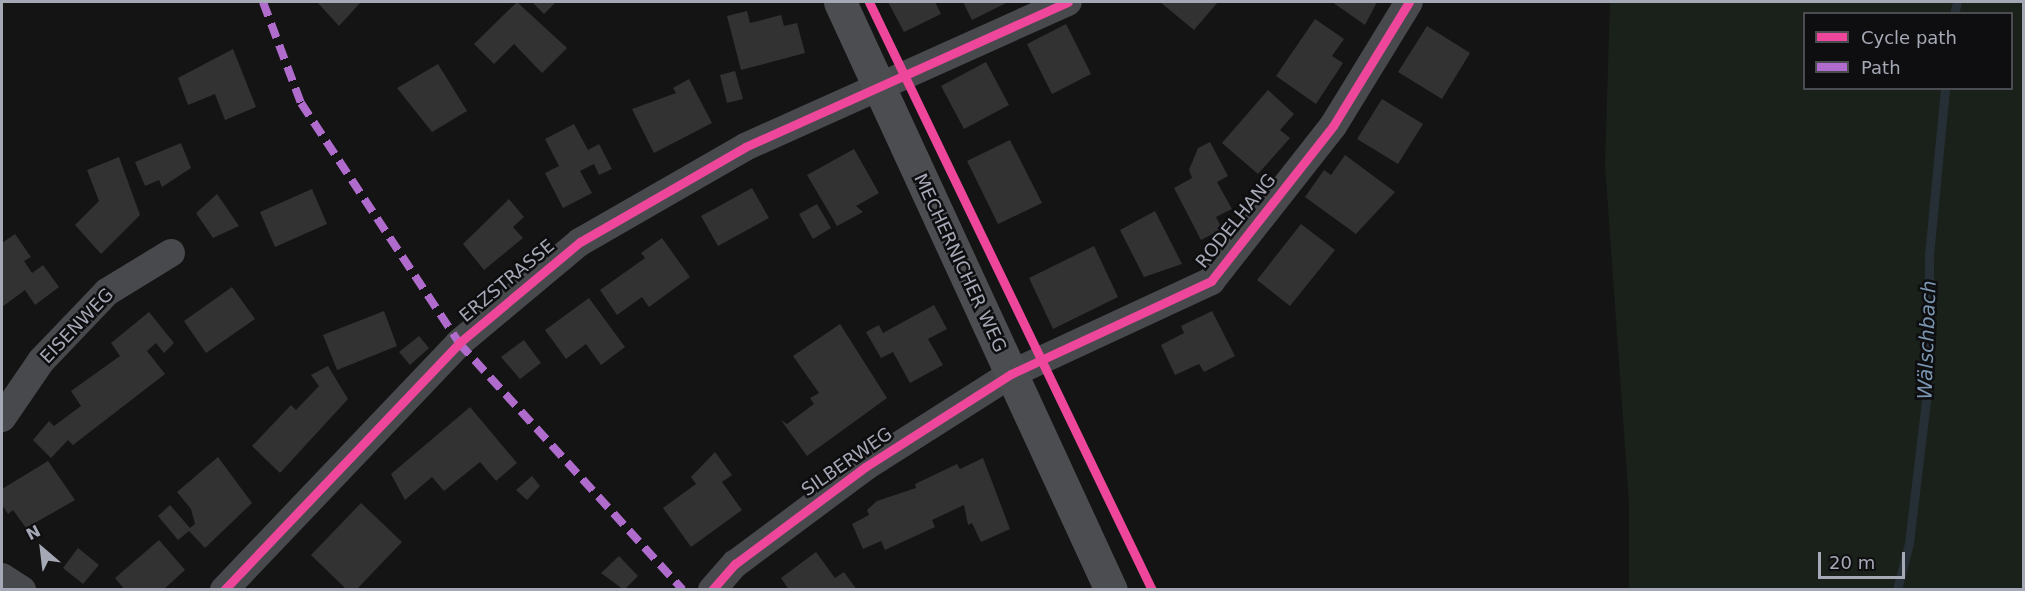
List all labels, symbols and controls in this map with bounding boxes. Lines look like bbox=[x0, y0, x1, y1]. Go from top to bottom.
legend bbox=[1803, 12, 2013, 90]
text: Cycle path bbox=[1861, 27, 1957, 48]
text: Path bbox=[1861, 57, 1901, 78]
street label: RODELHANG bbox=[1191, 169, 1281, 273]
street label: MECHERNICHER WEG bbox=[909, 170, 1011, 356]
street label: ERZSTRASSE bbox=[455, 235, 559, 327]
water label: Wälschbach bbox=[1913, 280, 1941, 400]
street label: EISENWEG bbox=[36, 284, 118, 368]
street label: SILBERWEG bbox=[798, 423, 896, 501]
north arrow bbox=[12, 519, 72, 579]
text: N bbox=[23, 521, 44, 544]
scale bar bbox=[1821, 540, 1908, 578]
text: 20 m bbox=[1829, 552, 1875, 573]

